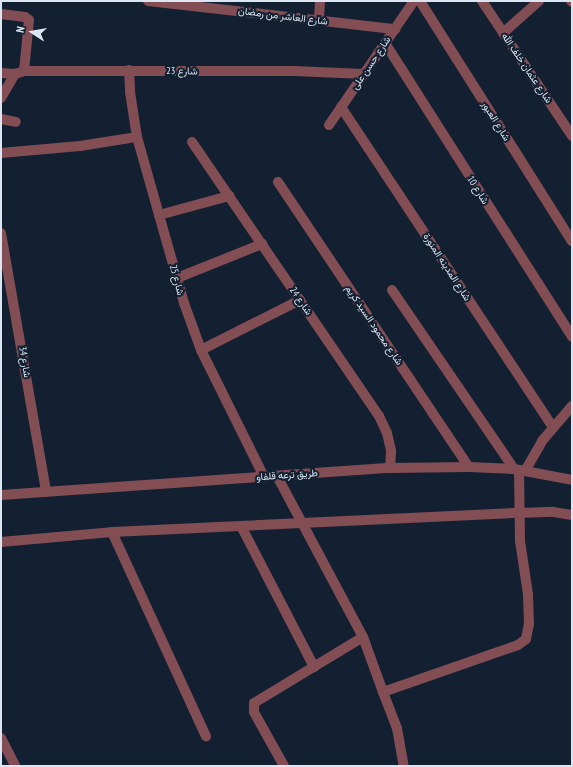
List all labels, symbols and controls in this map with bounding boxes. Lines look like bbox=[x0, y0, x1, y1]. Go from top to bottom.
street label: شارع العاشر من رمضان bbox=[237, 5, 329, 27]
north arrow bbox=[12, 12, 52, 52]
text: N bbox=[13, 25, 28, 34]
street label: شارع عثمان خلف الله bbox=[499, 31, 555, 105]
street label: شارع حسن على bbox=[349, 34, 393, 92]
street label: شارع 23 bbox=[166, 65, 198, 77]
street label: شارع العبور bbox=[479, 99, 513, 143]
street label: شارع 10 bbox=[465, 174, 491, 206]
street label: شارع المدينه المنورة bbox=[421, 231, 473, 303]
street label: شارع 25 bbox=[167, 263, 187, 297]
street label: شارع محمود السيد كريم bbox=[343, 283, 405, 367]
street label: شارع 24 bbox=[287, 285, 315, 317]
street label: شارع 34 bbox=[17, 346, 33, 378]
street label: طريق ترعه قلفاو bbox=[256, 467, 318, 483]

